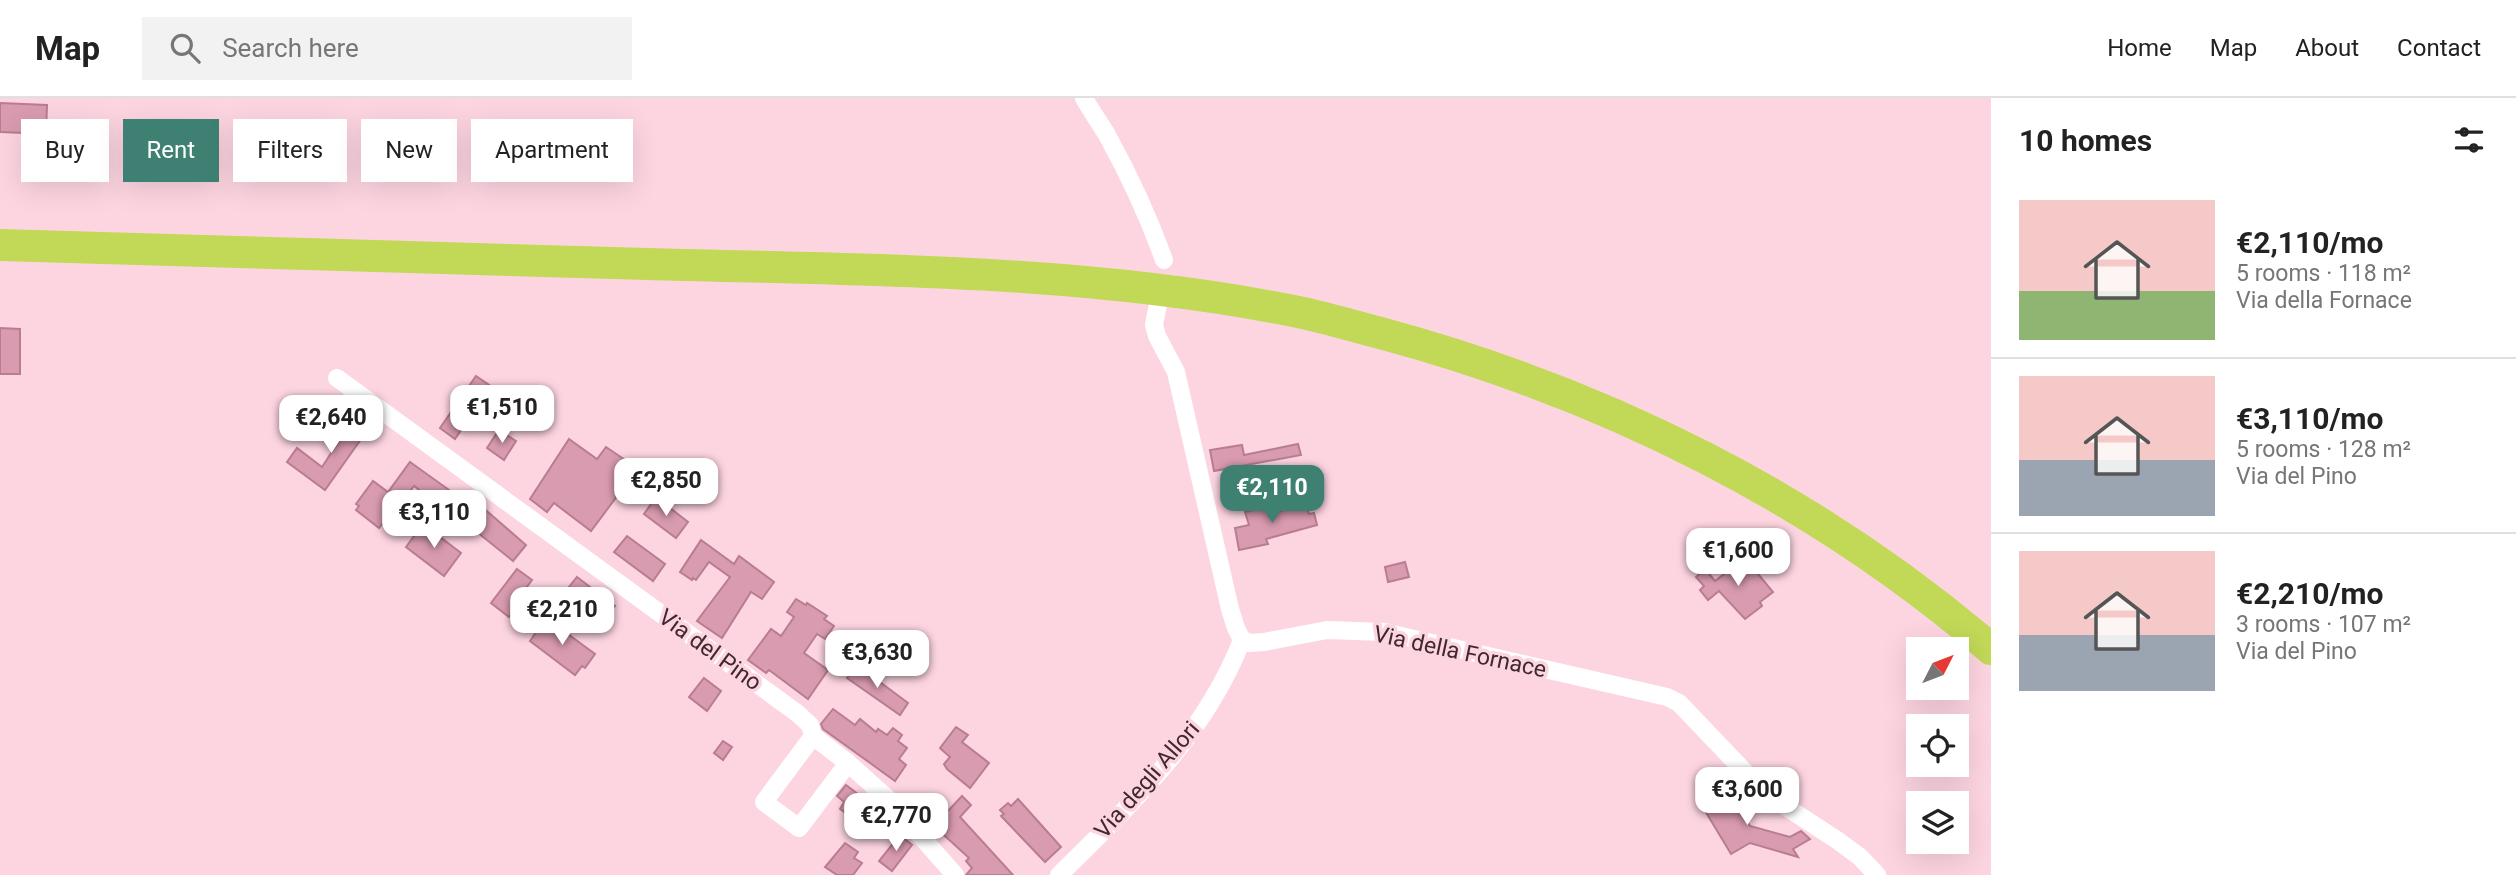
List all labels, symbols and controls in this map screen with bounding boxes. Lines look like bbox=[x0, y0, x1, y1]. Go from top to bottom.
search box bbox=[142, 17, 632, 80]
text: Map bbox=[35, 29, 100, 68]
icon: search bbox=[166, 29, 204, 67]
text: Search here bbox=[222, 33, 359, 63]
text: Home bbox=[2107, 34, 2172, 62]
text: Map bbox=[2210, 34, 2257, 62]
text: About bbox=[2295, 34, 2359, 62]
text: Contact bbox=[2397, 34, 2481, 62]
chip: Buy bbox=[21, 119, 109, 182]
chip: Rent bbox=[123, 119, 219, 182]
chip: Filters bbox=[233, 119, 347, 182]
chip: New bbox=[361, 119, 457, 182]
chip: Apartment bbox=[471, 119, 633, 182]
icon: filters bbox=[2450, 121, 2488, 159]
text: 10 homes bbox=[2019, 123, 2152, 158]
text: €2,110/mo bbox=[2236, 225, 2384, 260]
icon: home bbox=[2075, 228, 2159, 312]
text: 5 rooms · 118 m² bbox=[2236, 260, 2411, 287]
text: Via della Fornace bbox=[2236, 287, 2412, 314]
pin: €1,510 bbox=[445, 386, 559, 445]
text: €1,510 bbox=[466, 394, 538, 421]
pin: €2,640 bbox=[274, 396, 388, 455]
text: €3,110/mo bbox=[2236, 401, 2384, 436]
text: €2,640 bbox=[295, 404, 367, 431]
icon: home bbox=[2075, 404, 2159, 488]
text: 5 rooms · 128 m² bbox=[2236, 436, 2411, 463]
pin: €2,850 bbox=[609, 458, 723, 518]
text: Via del Pino bbox=[2236, 463, 2357, 490]
pin: €2,110 bbox=[1215, 466, 1329, 525]
text: €2,850 bbox=[630, 467, 702, 494]
text: €2,110 bbox=[1236, 474, 1308, 501]
pin: €3,110 bbox=[377, 490, 491, 550]
text: €3,110 bbox=[398, 499, 470, 526]
pin: €1,600 bbox=[1681, 528, 1795, 588]
text: €1,600 bbox=[1702, 537, 1774, 564]
text: €2,210/mo bbox=[2236, 576, 2384, 611]
icon: home bbox=[2075, 579, 2159, 663]
pin: €2,210 bbox=[505, 588, 619, 647]
text: €2,210 bbox=[526, 596, 598, 623]
street label: Via del Pino bbox=[653, 604, 767, 696]
text: 3 rooms · 107 m² bbox=[2236, 611, 2411, 638]
street label: Via della Fornace bbox=[1371, 621, 1549, 683]
pin: €3,630 bbox=[820, 630, 934, 690]
north arrow bbox=[1906, 637, 1969, 700]
map controls bbox=[1906, 637, 1969, 854]
text: Via del Pino bbox=[2236, 638, 2357, 665]
text: €3,630 bbox=[841, 639, 913, 666]
button: locate bbox=[1906, 714, 1969, 777]
street label: Via degli Allori bbox=[1089, 716, 1205, 844]
pin: €3,600 bbox=[1690, 768, 1804, 827]
text: €3,600 bbox=[1711, 776, 1783, 803]
button: layers bbox=[1906, 791, 1969, 854]
pin: €2,770 bbox=[839, 794, 953, 853]
text: €2,770 bbox=[860, 802, 932, 829]

